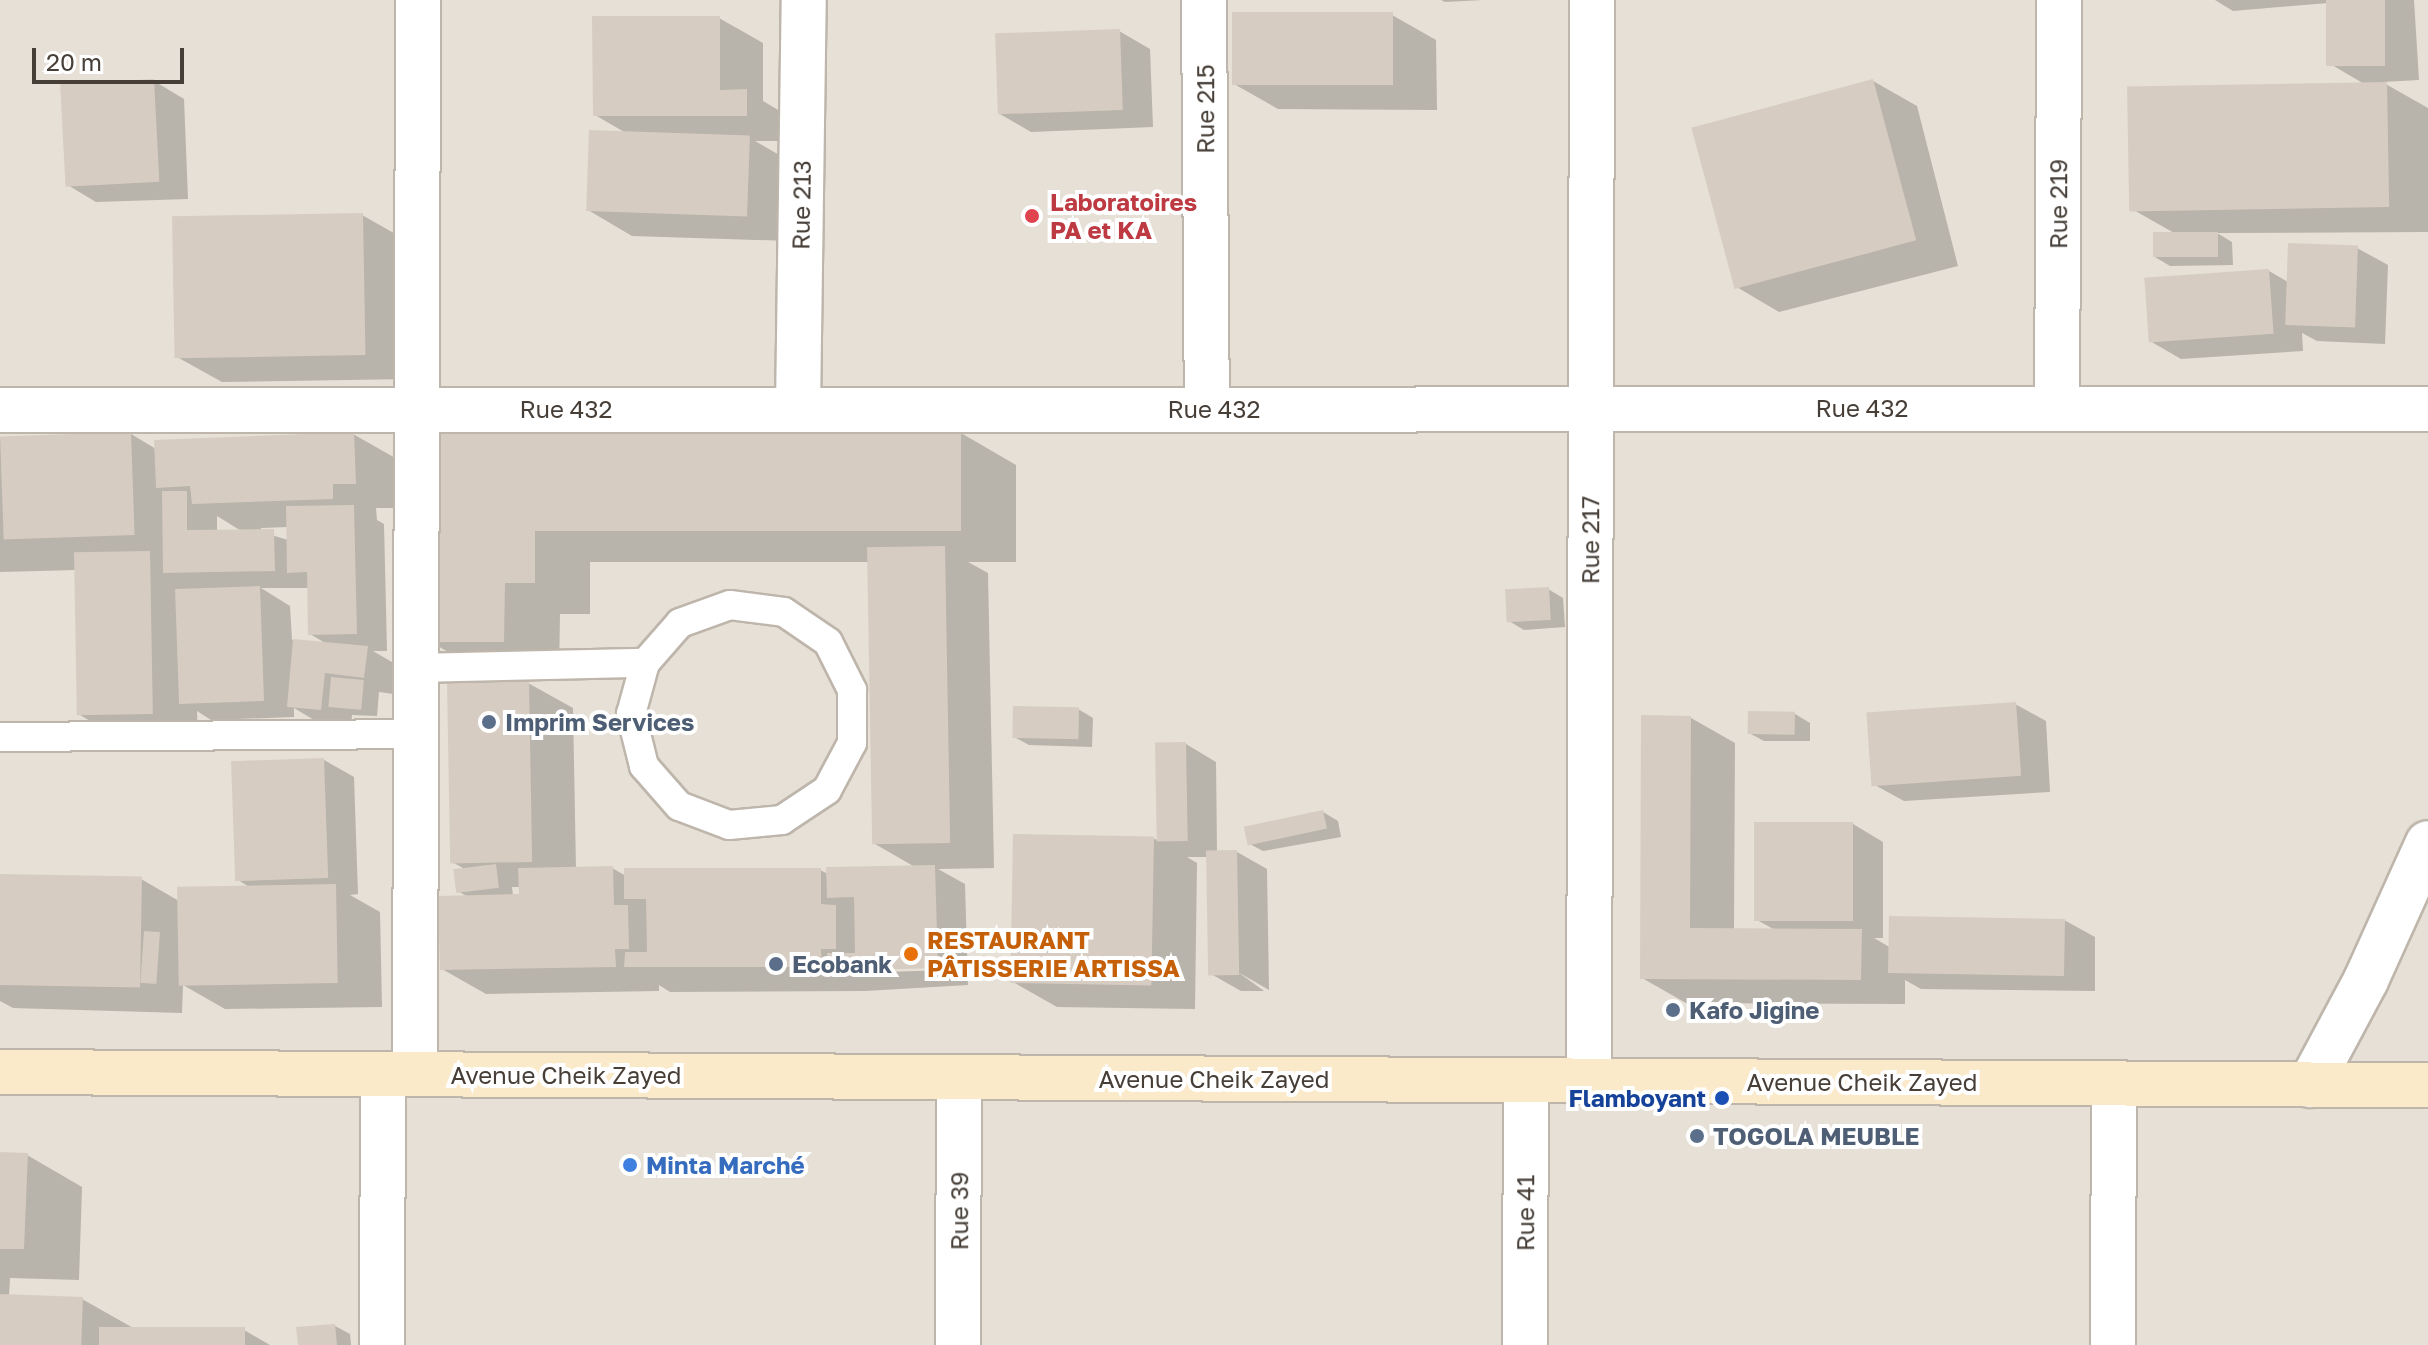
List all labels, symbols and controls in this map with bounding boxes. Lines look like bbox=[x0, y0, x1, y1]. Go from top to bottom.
scale bar bbox=[36, 32, 188, 82]
text: 20 m bbox=[46, 47, 102, 76]
street label: Rue 215 bbox=[1191, 64, 1219, 154]
street label: Rue 219 bbox=[2044, 159, 2072, 249]
street label: Rue 213 bbox=[786, 160, 816, 250]
place label: Laboratoires PA et KA bbox=[1050, 188, 1197, 244]
marker: Laboratoires PA et KA bbox=[1021, 205, 1043, 227]
street label: Rue 432 bbox=[1816, 394, 1908, 422]
street label: Rue 432 bbox=[520, 395, 612, 423]
street label: Rue 432 bbox=[1168, 395, 1260, 423]
street label: Rue 217 bbox=[1576, 496, 1604, 584]
place label: Imprim Services bbox=[505, 708, 694, 736]
marker: Imprim Services bbox=[480, 713, 498, 731]
place label: RESTAURANT PÂTISSERIE ARTISSA bbox=[927, 926, 1180, 982]
marker: RESTAURANT PÂTISSERIE ARTISSA bbox=[902, 945, 920, 963]
place label: Ecobank bbox=[792, 950, 892, 978]
marker: Ecobank bbox=[767, 955, 785, 973]
place label: Kafo Jigine bbox=[1689, 996, 1819, 1024]
marker: Kafo Jigine bbox=[1664, 1001, 1682, 1019]
street label: Avenue Cheik Zayed bbox=[451, 1061, 681, 1089]
street label: Avenue Cheik Zayed bbox=[1099, 1065, 1329, 1093]
street label: Avenue Cheik Zayed bbox=[1747, 1068, 1977, 1096]
place label: Flamboyant bbox=[1568, 1084, 1706, 1112]
marker: Flamboyant bbox=[1713, 1089, 1731, 1107]
place label: TOGOLA MEUBLE bbox=[1713, 1122, 1920, 1150]
marker: TOGOLA MEUBLE bbox=[1688, 1127, 1706, 1145]
place label: Minta Marché bbox=[646, 1151, 805, 1179]
marker: Minta Marché bbox=[621, 1156, 639, 1174]
street label: Rue 39 bbox=[945, 1172, 973, 1250]
street label: Rue 41 bbox=[1511, 1175, 1539, 1251]

